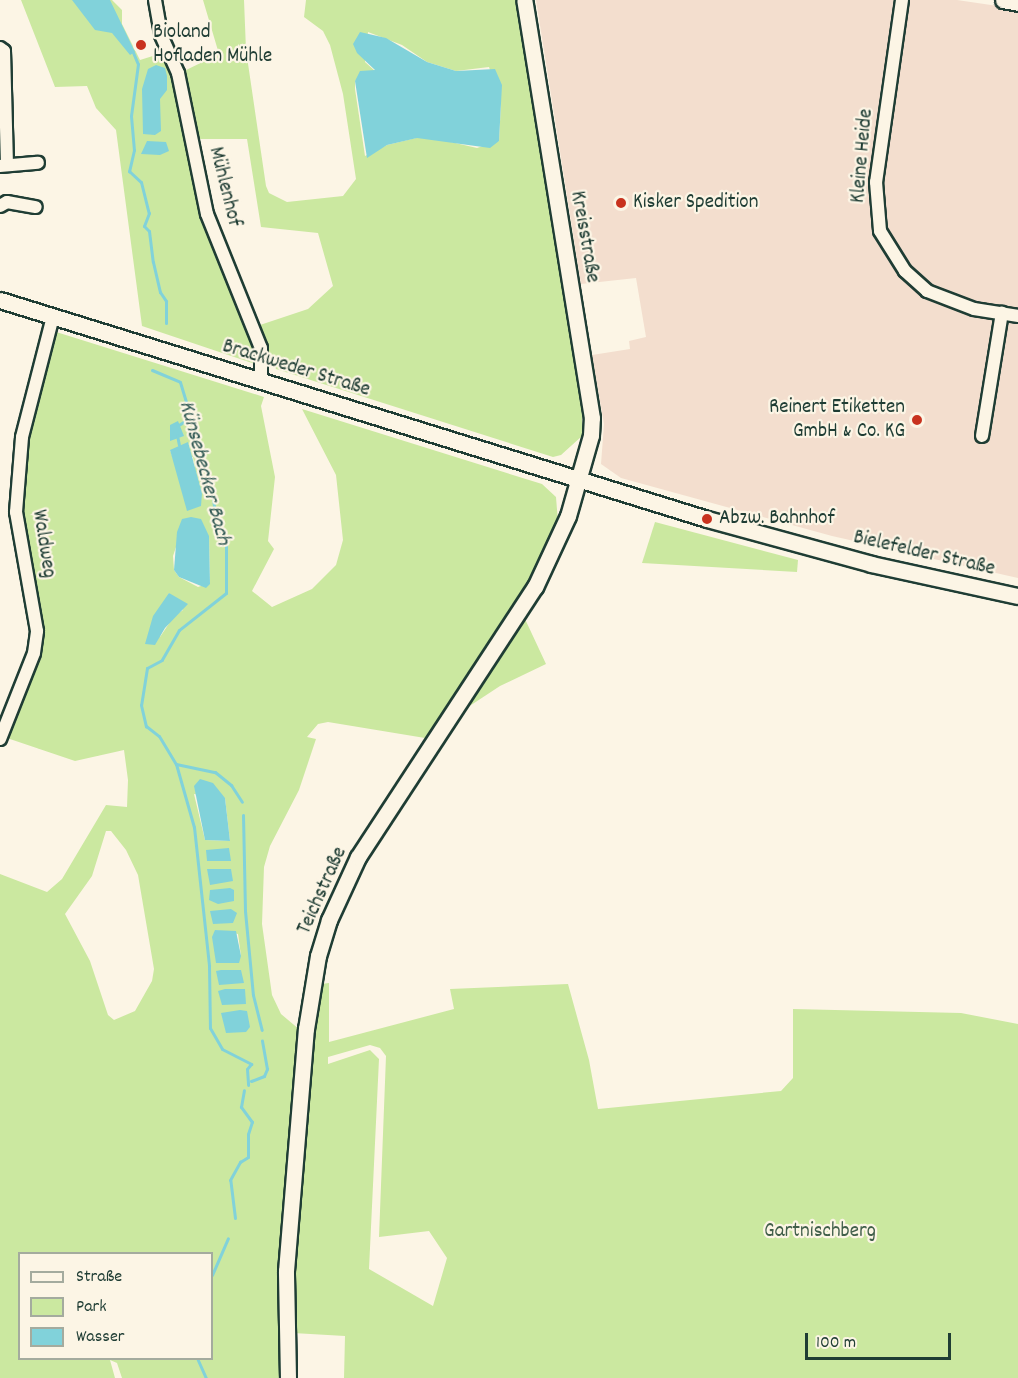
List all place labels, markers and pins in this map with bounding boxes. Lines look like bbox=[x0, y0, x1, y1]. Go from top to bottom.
place label: Bioland Hofladen Mühle bbox=[153, 20, 272, 70]
marker: Bioland Hofladen Mühle bbox=[134, 38, 148, 52]
place label: Kisker Spedition bbox=[633, 190, 758, 216]
marker: Kisker Spedition bbox=[614, 196, 628, 210]
place label: Reinert Etiketten GmbH & Co. KG bbox=[769, 395, 905, 445]
marker: Reinert Etiketten GmbH & Co. KG bbox=[910, 413, 924, 427]
place label: Abzw. Bahnhof bbox=[719, 506, 835, 532]
marker: Abzw. Bahnhof bbox=[700, 512, 714, 526]

